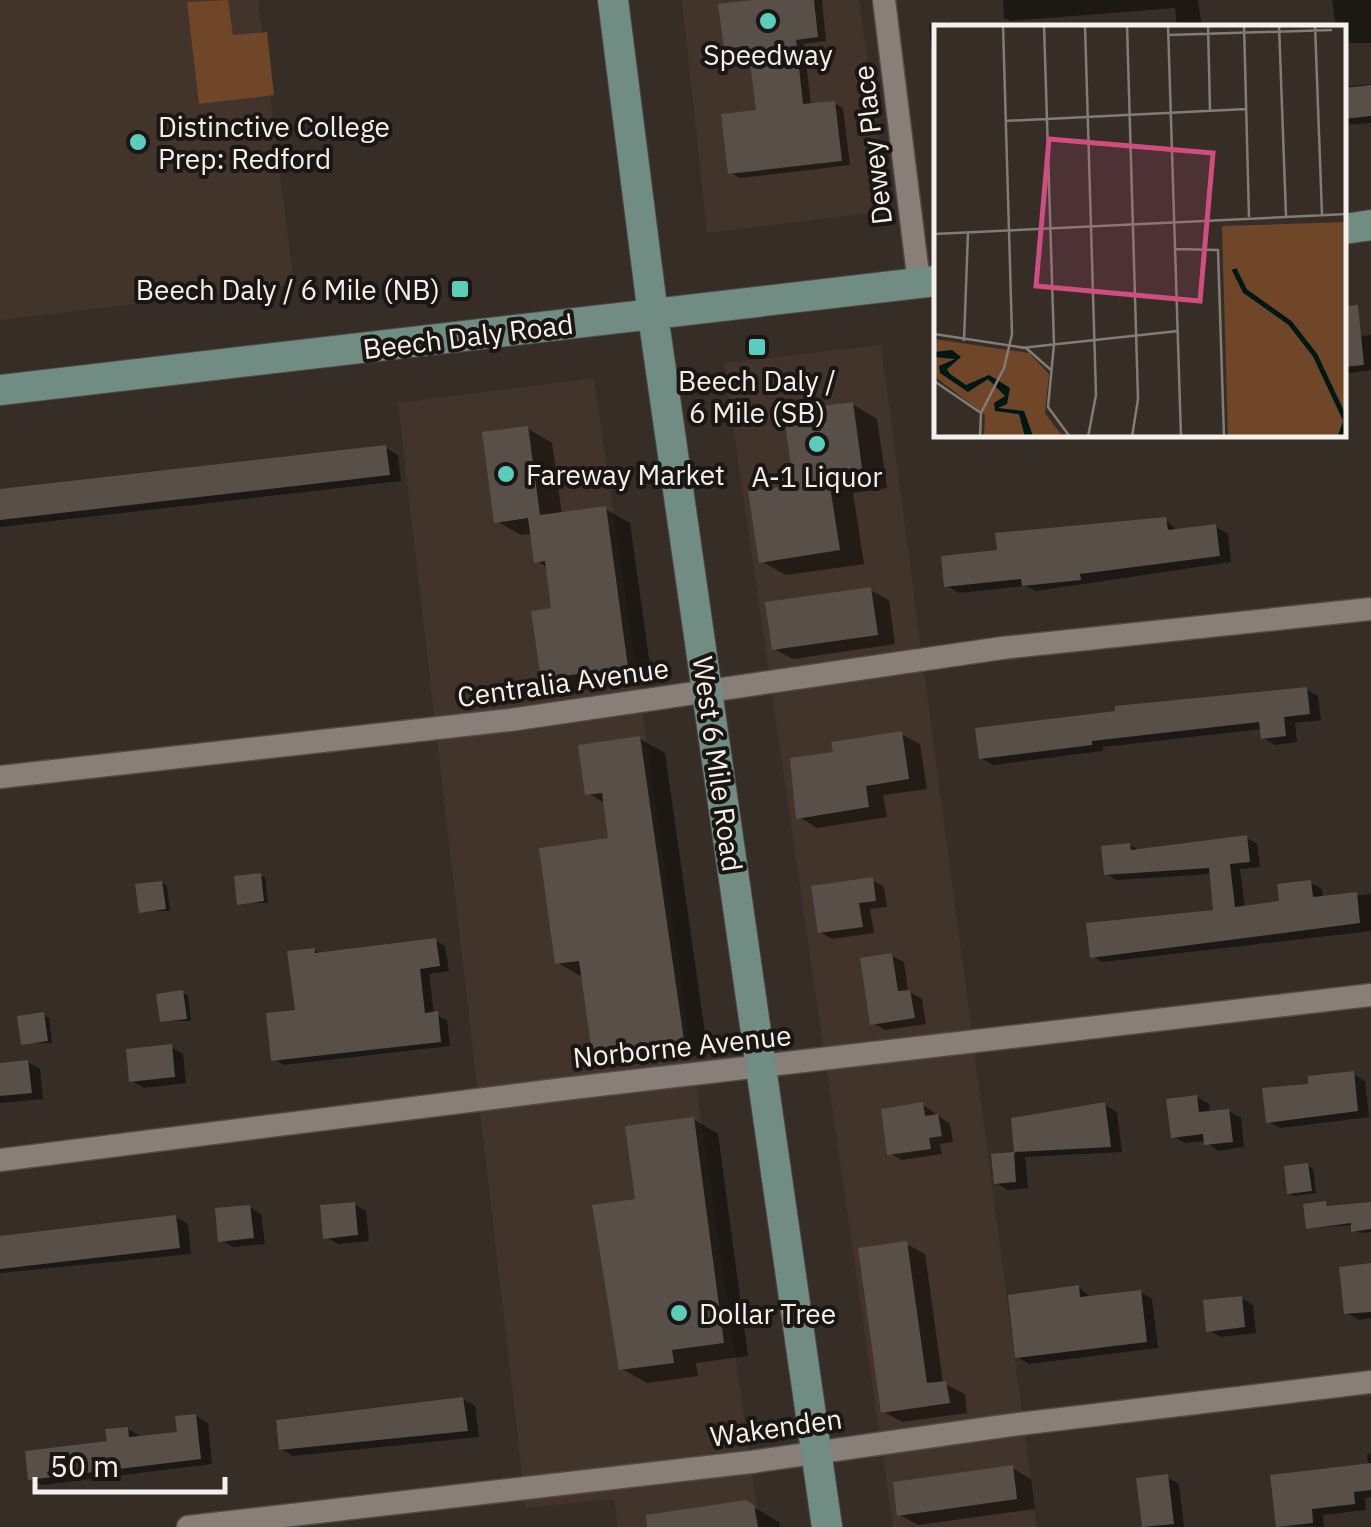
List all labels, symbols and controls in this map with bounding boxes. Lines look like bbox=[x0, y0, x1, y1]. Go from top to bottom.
marker: Speedway bbox=[757, 10, 779, 32]
inset map bbox=[934, 25, 1346, 438]
place label: Speedway bbox=[703, 36, 833, 73]
street label: Dewey Place bbox=[844, 63, 900, 227]
place label: Distinctive College Prep: Redford bbox=[158, 108, 390, 177]
marker: Distinctive College Prep: Redford bbox=[127, 131, 149, 153]
place label: Beech Daly / 6 Mile (NB) bbox=[136, 271, 440, 308]
marker: Beech Daly / 6 Mile (NB) bbox=[449, 278, 471, 300]
street label: Beech Daly Road bbox=[361, 305, 575, 367]
marker: Beech Daly / 6 Mile (SB) bbox=[746, 336, 768, 358]
place label: Beech Daly / 6 Mile (SB) bbox=[678, 362, 836, 431]
marker: A-1 Liquor bbox=[806, 433, 828, 455]
place label: Fareway Market bbox=[526, 456, 725, 493]
place label: A-1 Liquor bbox=[751, 458, 883, 495]
marker: Fareway Market bbox=[495, 463, 517, 485]
street label: Centralia Avenue bbox=[455, 649, 671, 715]
street label: West 6 Mile Road bbox=[685, 654, 751, 874]
street label: Norborne Avenue bbox=[571, 1016, 793, 1076]
place label: Dollar Tree bbox=[699, 1295, 836, 1332]
marker: Dollar Tree bbox=[668, 1302, 690, 1324]
street label: Wakenden bbox=[708, 1399, 844, 1455]
scale bar bbox=[35, 1432, 225, 1494]
text: 50 m bbox=[50, 1446, 119, 1485]

